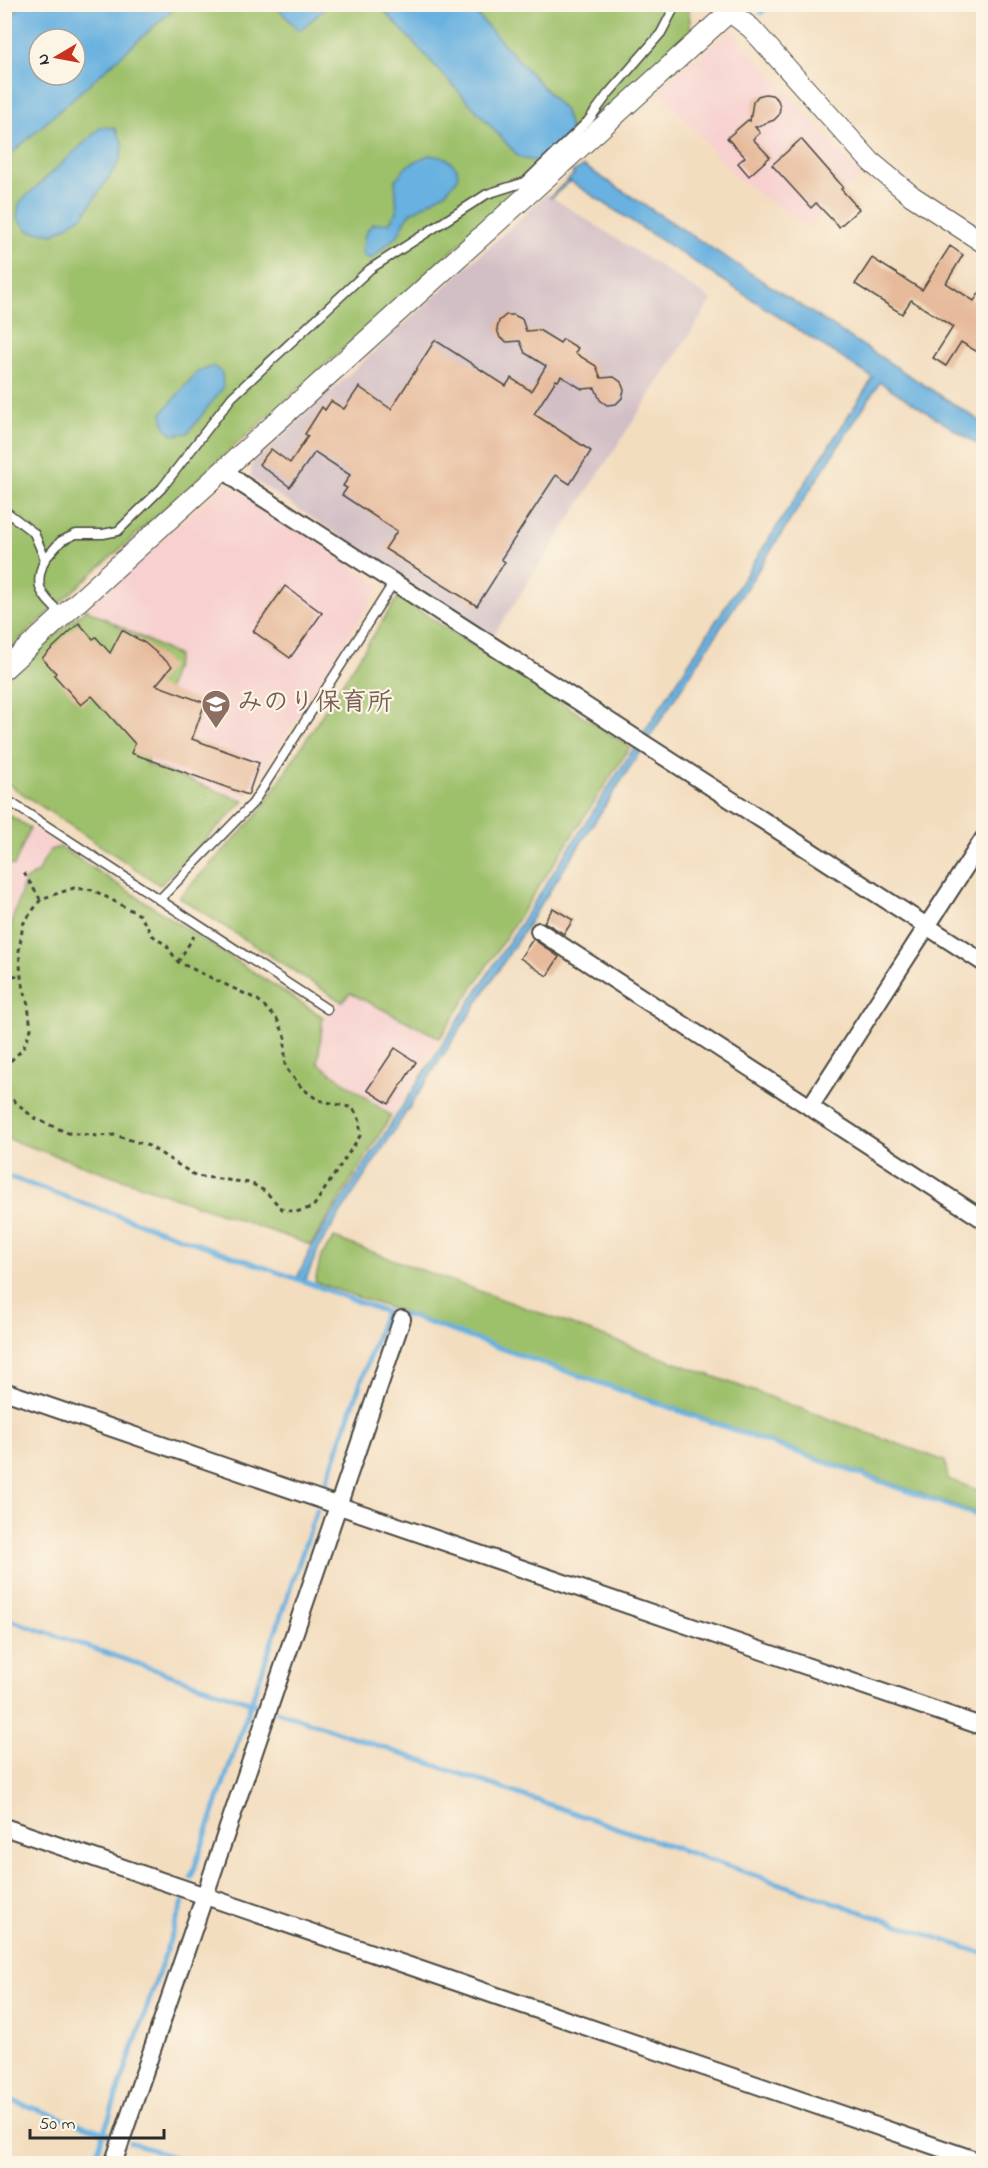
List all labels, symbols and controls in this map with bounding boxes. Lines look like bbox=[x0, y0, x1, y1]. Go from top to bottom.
north arrow bbox=[27, 27, 87, 87]
text: N bbox=[31, 52, 57, 67]
place label: みのり保育所 bbox=[237, 685, 393, 723]
school or university icon: みのり保育所 bbox=[200, 688, 232, 730]
scale bar bbox=[30, 2102, 164, 2140]
text: 50 m bbox=[39, 2112, 76, 2138]

